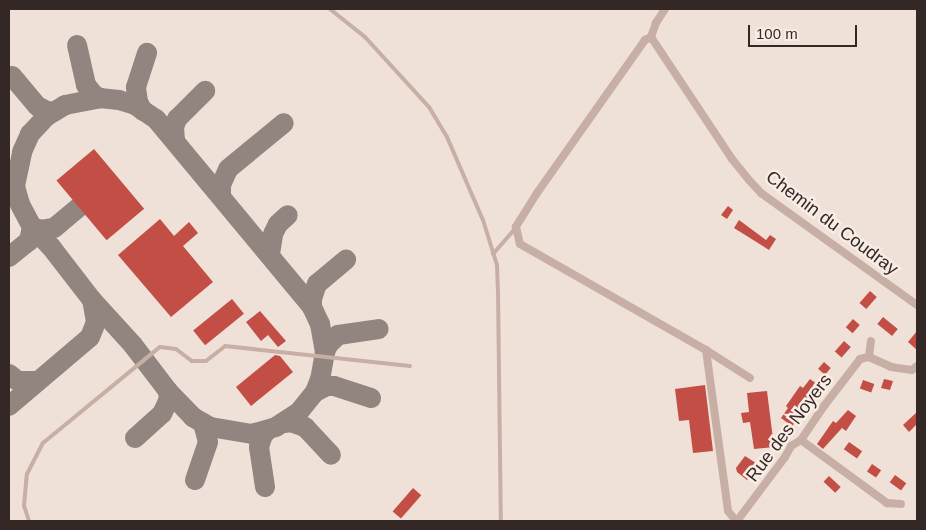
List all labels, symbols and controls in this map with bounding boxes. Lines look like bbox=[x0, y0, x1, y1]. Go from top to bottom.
scale bar bbox=[751, 15, 860, 47]
text: 100 m bbox=[756, 25, 798, 42]
street label: Chemin du Coudray bbox=[762, 166, 902, 280]
street label: Rue des Noyers bbox=[742, 370, 836, 486]

